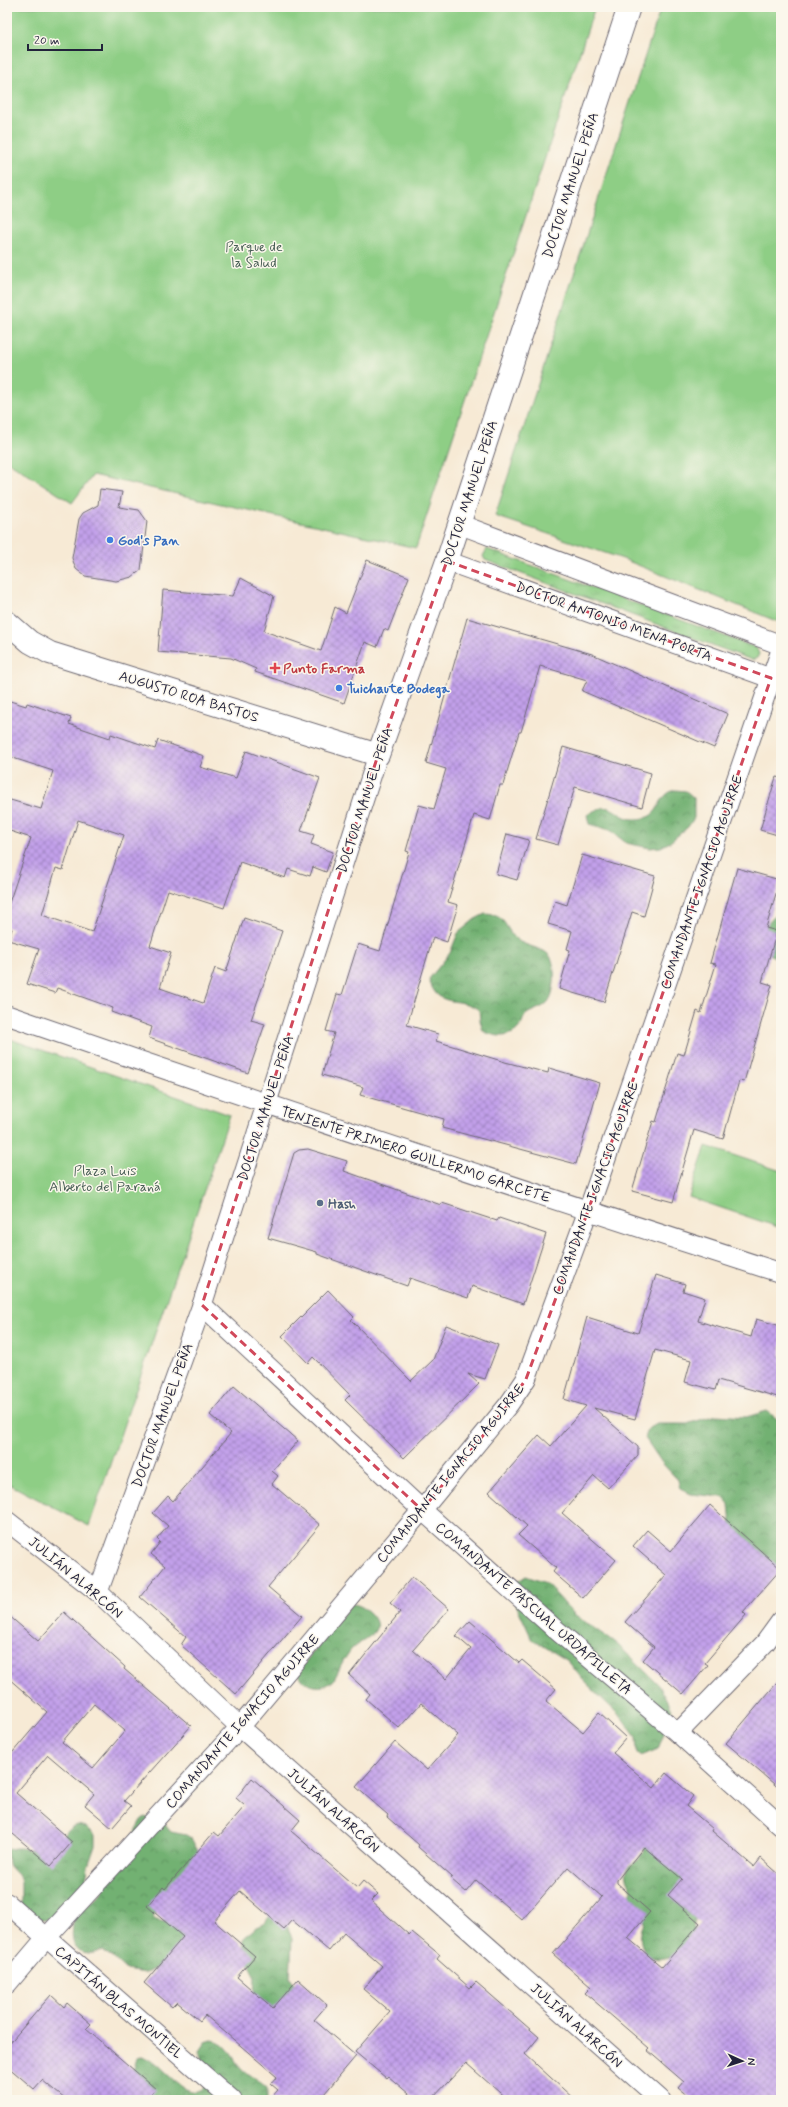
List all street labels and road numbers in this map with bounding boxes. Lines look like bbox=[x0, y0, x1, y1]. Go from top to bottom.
street label: DOCTOR MANUEL PEÑA bbox=[539, 110, 603, 261]
street label: DOCTOR MANUEL PEÑA bbox=[438, 418, 502, 569]
street label: DOCTOR ANTONIO MENA PORTA bbox=[513, 578, 714, 666]
street label: AUGUSTO ROA BASTOS bbox=[117, 667, 261, 727]
street label: DOCTOR MANUEL PEÑA bbox=[333, 725, 397, 876]
street label: COMANDANTE IGNACIO AGUIRRE bbox=[657, 773, 747, 992]
street label: DOCTOR MANUEL PEÑA bbox=[234, 1033, 298, 1184]
street label: COMANDANTE IGNACIO AGUIRRE bbox=[549, 1079, 643, 1297]
street label: TENIENTE PRIMERO GUILLERMO GARCETE bbox=[278, 1103, 553, 1207]
street label: DOCTOR MANUEL PEÑA bbox=[128, 1341, 197, 1490]
street label: COMANDANTE IGNACIO AGUIRRE bbox=[373, 1380, 529, 1567]
street label: COMANDANTE PASCUAL URDAPILLETA bbox=[431, 1518, 635, 1699]
street label: JULIÁN ALARCÓN bbox=[24, 1533, 126, 1623]
street label: COMANDANTE IGNACIO AGUIRRE bbox=[162, 1631, 324, 1813]
street label: JULIÁN ALARCÓN bbox=[283, 1765, 383, 1857]
street label: CAPITÁN BLAS MONTIEL bbox=[51, 1942, 186, 2063]
street label: JULIÁN ALARCÓN bbox=[526, 1980, 626, 2072]

